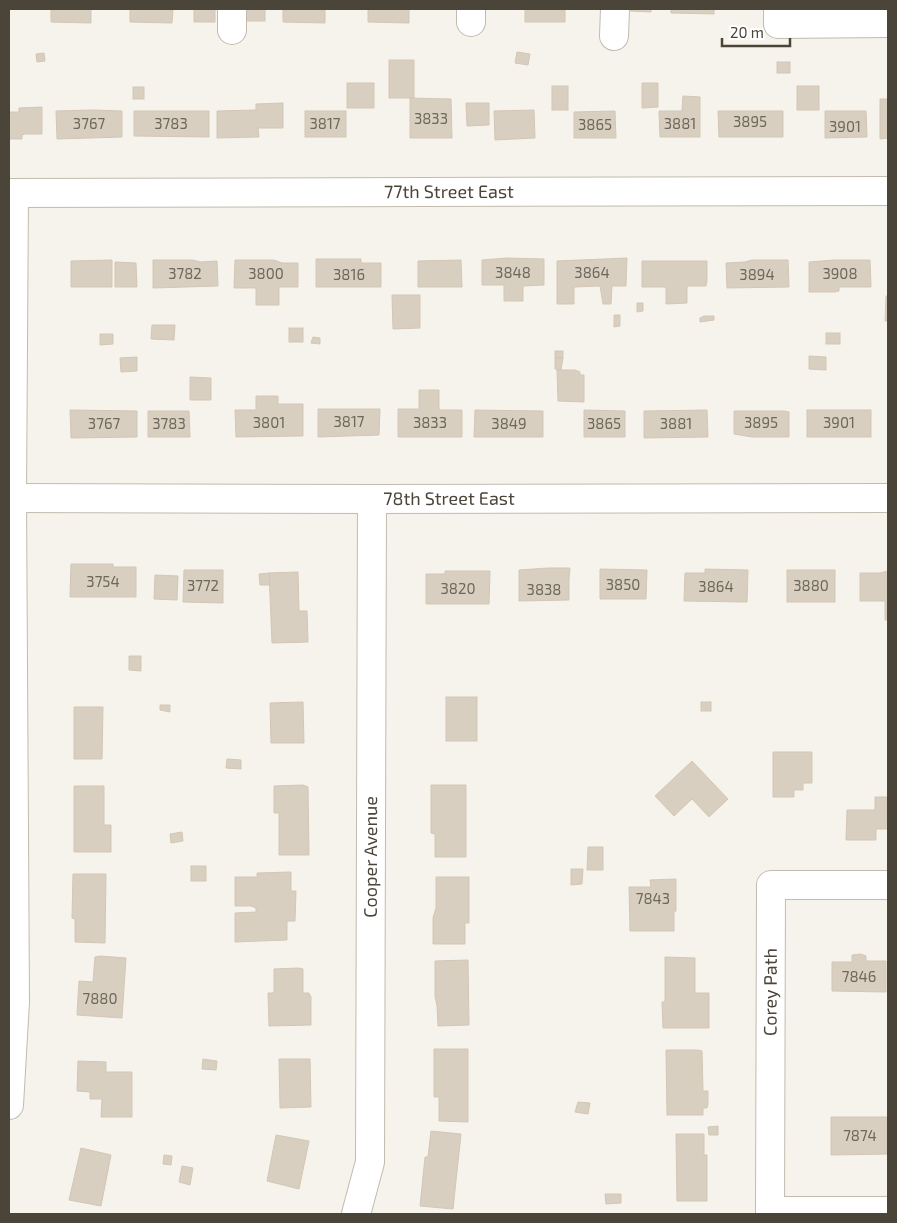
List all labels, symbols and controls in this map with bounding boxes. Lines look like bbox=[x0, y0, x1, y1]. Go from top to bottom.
scale bar bbox=[722, 15, 790, 47]
text: 20 m bbox=[730, 23, 764, 41]
house number: 3833 bbox=[414, 109, 448, 127]
house number: 3895 bbox=[733, 112, 767, 130]
house number: 3767 bbox=[73, 114, 105, 132]
house number: 3783 bbox=[154, 114, 188, 132]
house number: 3817 bbox=[309, 114, 341, 132]
house number: 3881 bbox=[664, 114, 696, 132]
house number: 3865 bbox=[578, 115, 612, 133]
house number: 3901 bbox=[829, 117, 861, 135]
street label: 77th Street East bbox=[384, 180, 514, 202]
house number: 3848 bbox=[495, 263, 531, 281]
house number: 3864 bbox=[574, 263, 610, 281]
house number: 3782 bbox=[168, 264, 202, 282]
house number: 3800 bbox=[248, 264, 284, 282]
house number: 3908 bbox=[822, 264, 858, 282]
house number: 3816 bbox=[333, 265, 365, 283]
house number: 3894 bbox=[739, 265, 775, 283]
house number: 3817 bbox=[333, 412, 365, 430]
house number: 3801 bbox=[253, 413, 285, 431]
house number: 3833 bbox=[413, 413, 447, 431]
house number: 3895 bbox=[744, 413, 778, 431]
house number: 3901 bbox=[823, 413, 855, 431]
house number: 3767 bbox=[88, 414, 120, 432]
house number: 3783 bbox=[152, 414, 186, 432]
house number: 3849 bbox=[491, 414, 527, 432]
house number: 3865 bbox=[587, 414, 621, 432]
house number: 3881 bbox=[660, 414, 692, 432]
street label: 78th Street East bbox=[383, 487, 515, 509]
house number: 3754 bbox=[86, 572, 120, 590]
house number: 3850 bbox=[606, 575, 640, 593]
house number: 3772 bbox=[187, 576, 219, 594]
house number: 3880 bbox=[793, 576, 829, 594]
house number: 3864 bbox=[698, 577, 734, 595]
house number: 3820 bbox=[441, 579, 475, 597]
house number: 3838 bbox=[527, 580, 561, 598]
street label: Cooper Avenue bbox=[359, 796, 381, 918]
house number: 7843 bbox=[636, 889, 670, 907]
street label: Corey Path bbox=[759, 948, 781, 1036]
house number: 7846 bbox=[842, 967, 876, 985]
house number: 7880 bbox=[83, 989, 117, 1007]
house number: 7874 bbox=[843, 1126, 877, 1144]

